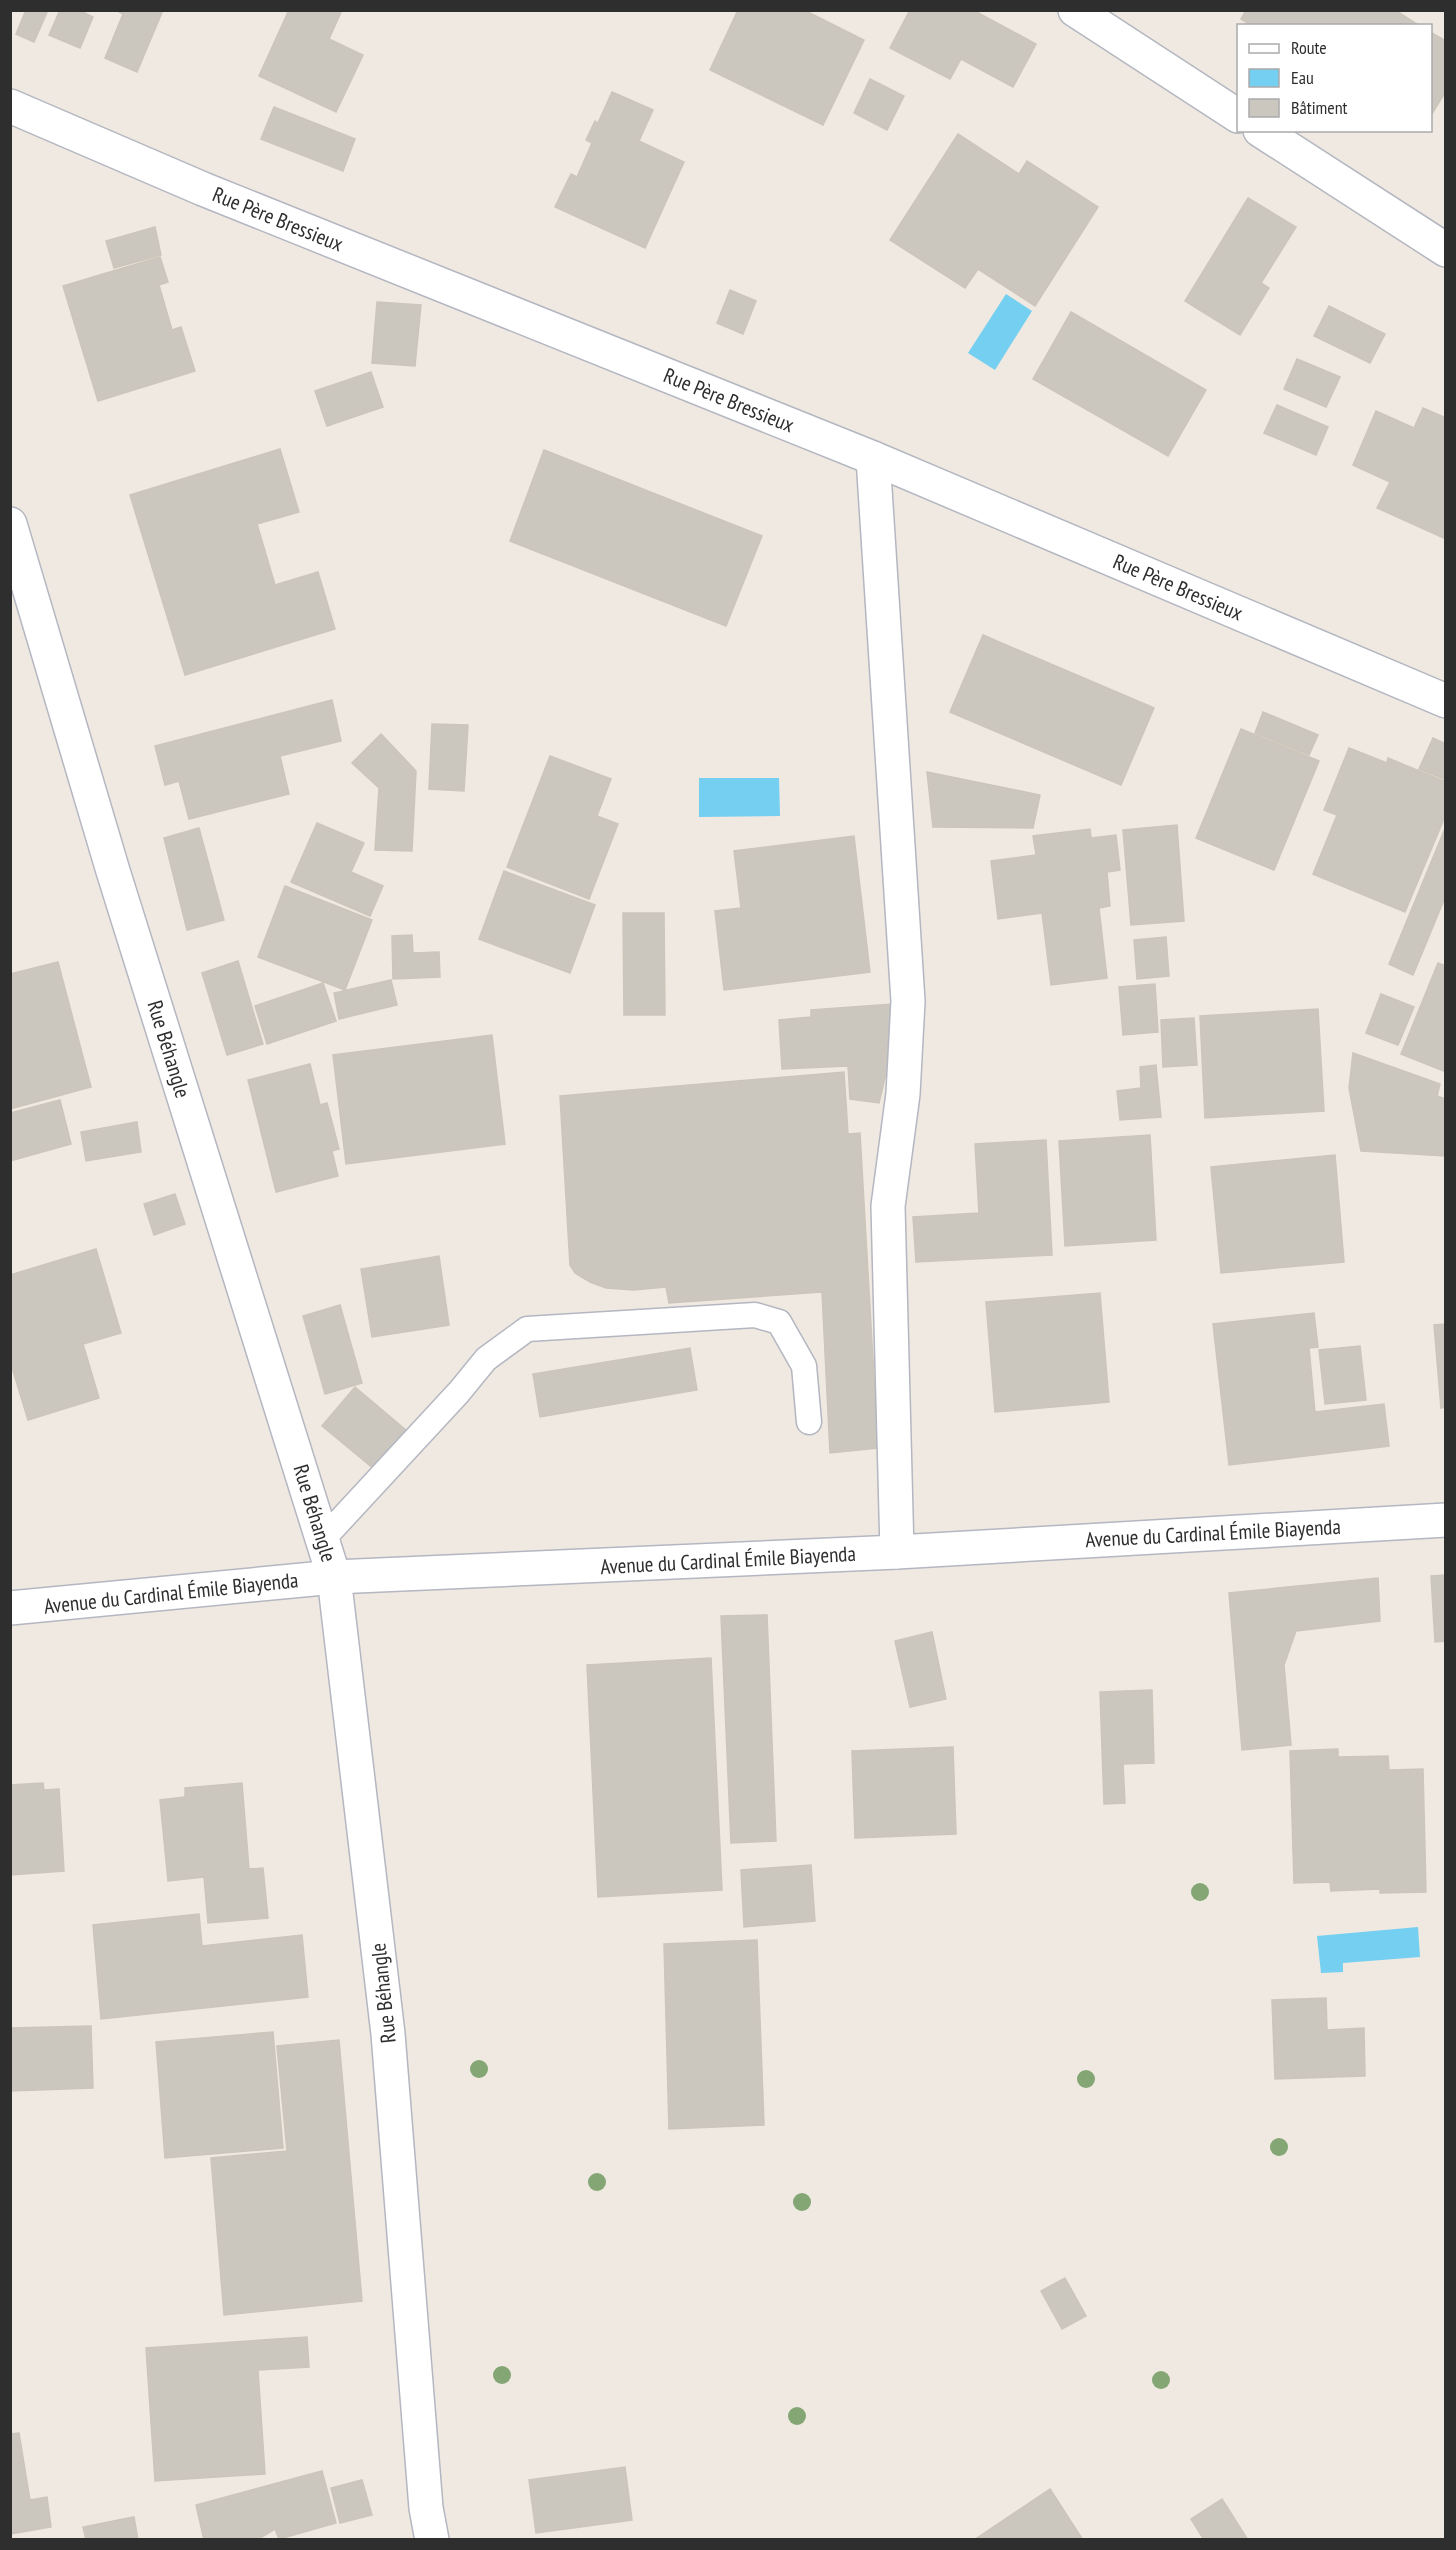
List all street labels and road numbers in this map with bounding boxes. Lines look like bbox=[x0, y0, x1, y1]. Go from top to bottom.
street label: Rue Père Bressieux bbox=[209, 181, 347, 258]
street label: Rue Père Bressieux bbox=[660, 362, 798, 439]
street label: Rue Père Bressieux bbox=[1109, 548, 1247, 627]
street label: Rue Béhangle bbox=[141, 997, 197, 1101]
street label: Rue Béhangle bbox=[287, 1461, 343, 1565]
street label: Avenue du Cardinal Émile Biayenda bbox=[1085, 1513, 1341, 1553]
street label: Avenue du Cardinal Émile Biayenda bbox=[600, 1540, 856, 1580]
street label: Avenue du Cardinal Émile Biayenda bbox=[42, 1566, 300, 1620]
street label: Rue Béhangle bbox=[364, 1942, 402, 2044]

